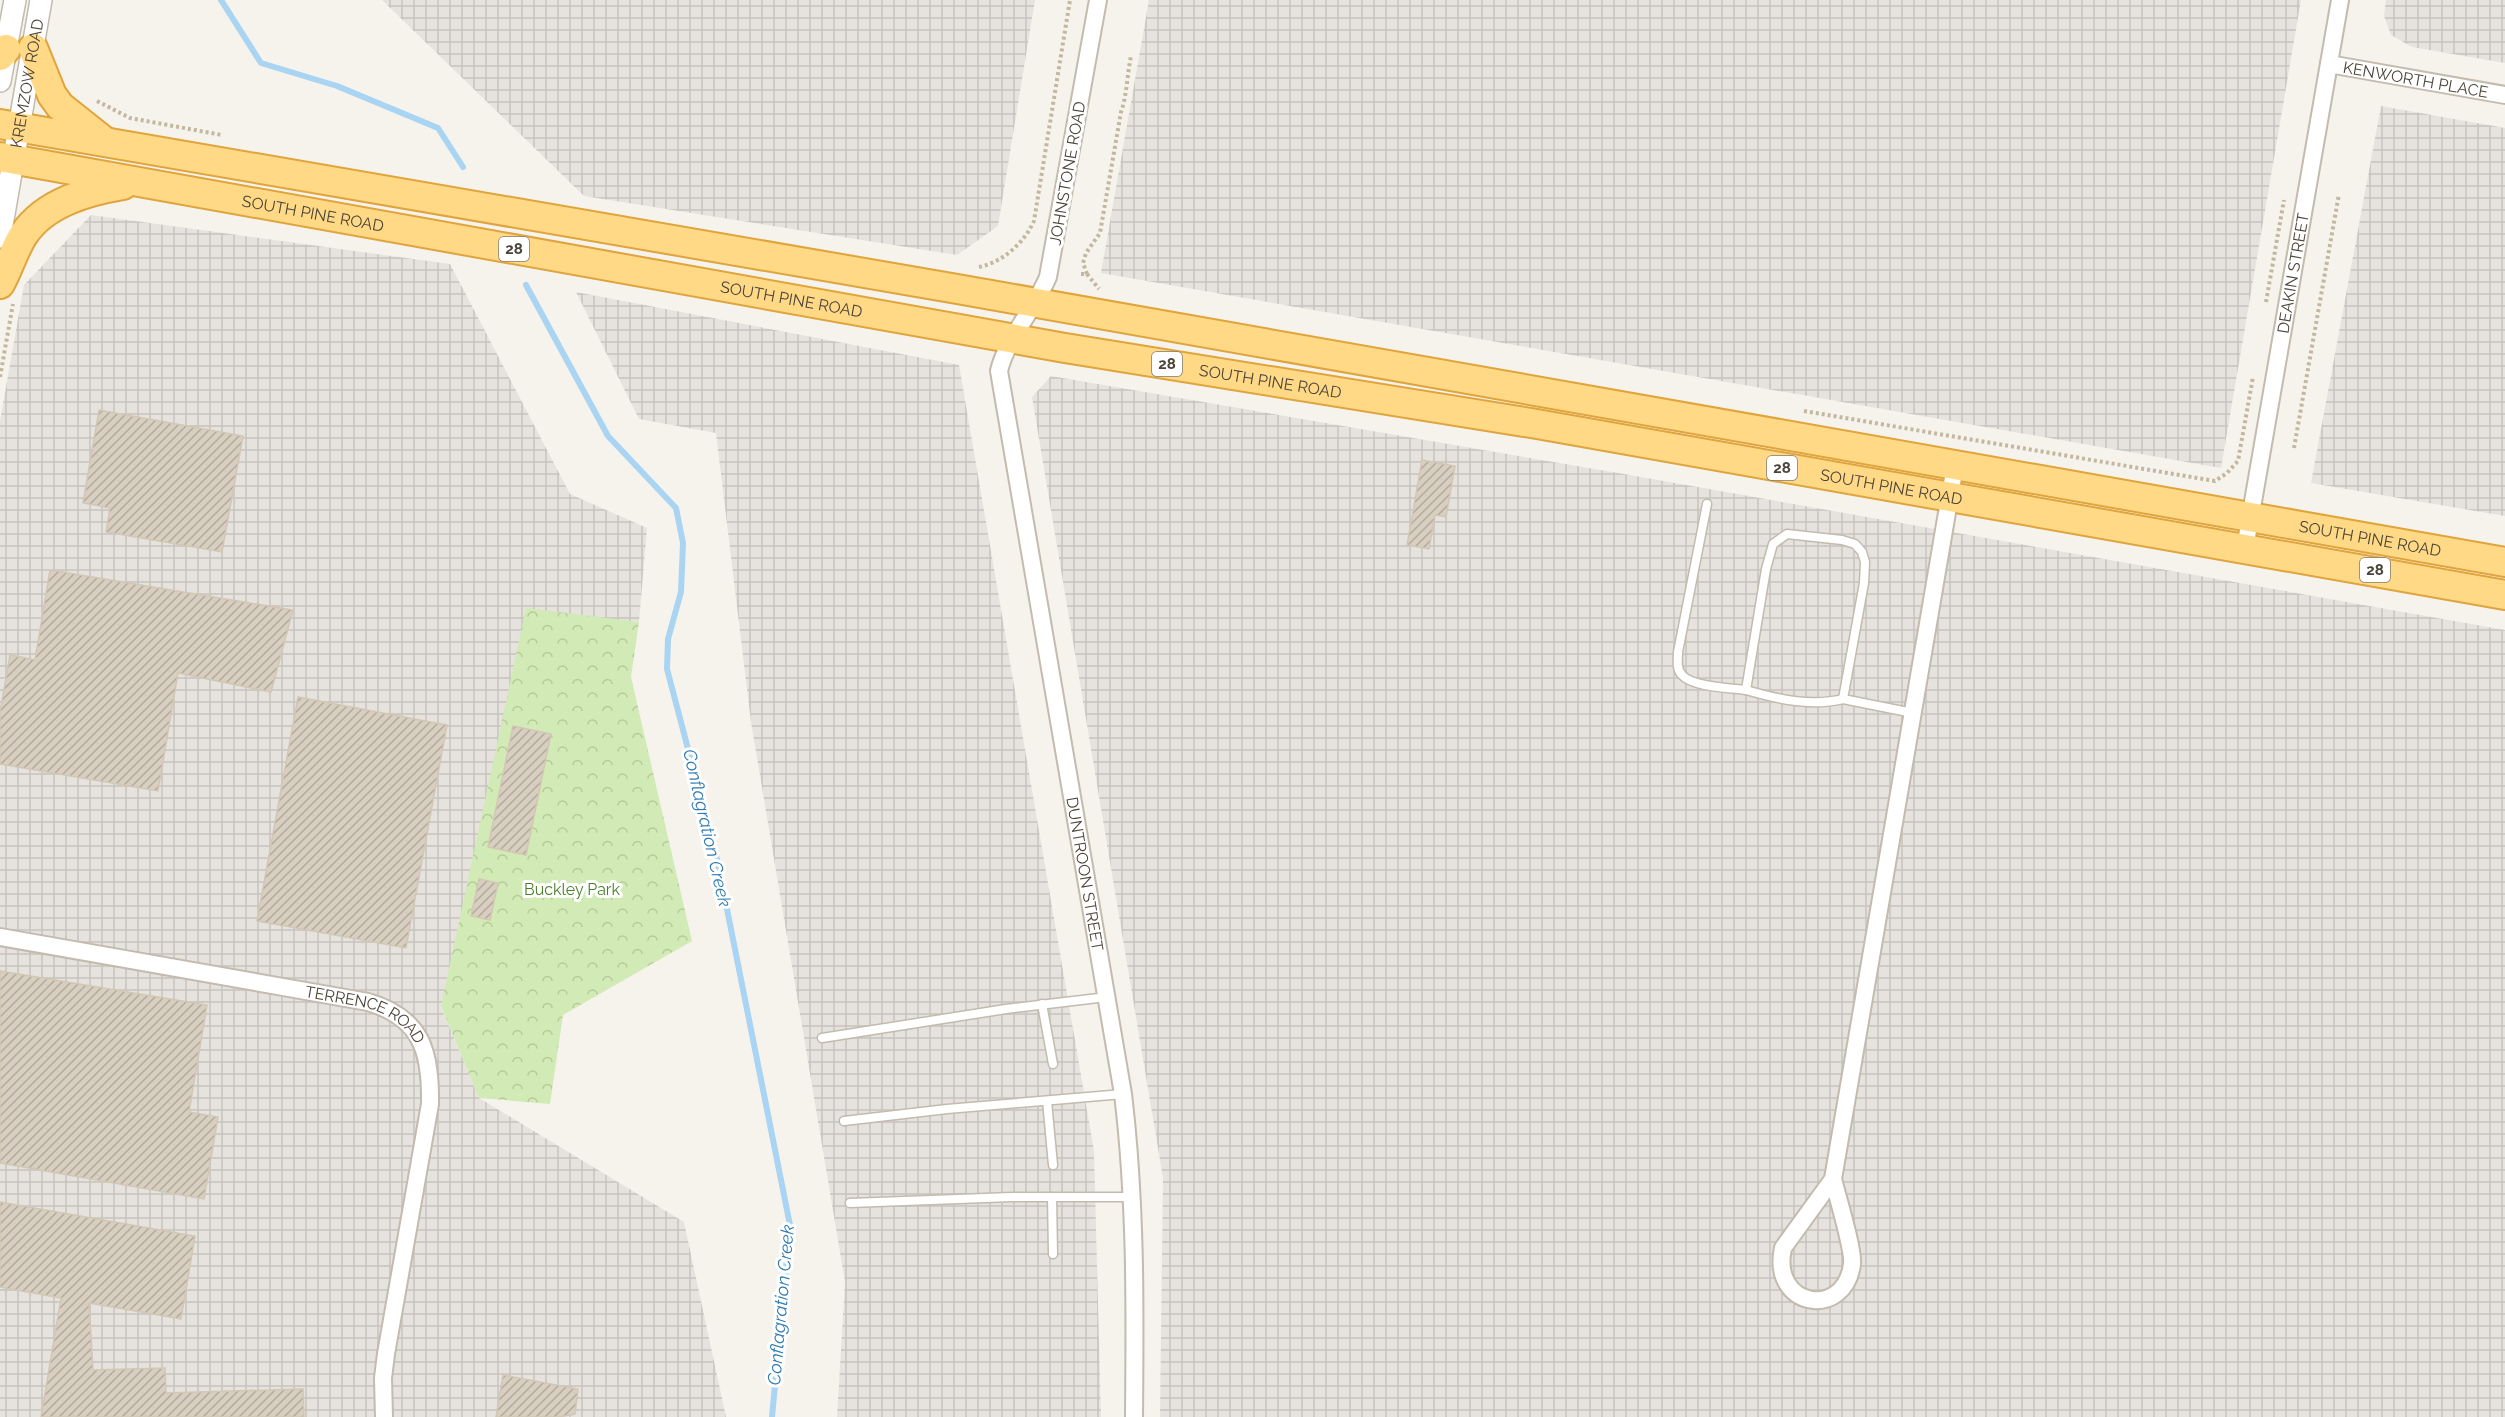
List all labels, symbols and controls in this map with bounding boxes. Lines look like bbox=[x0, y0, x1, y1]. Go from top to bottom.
street label: KREMZOW ROAD bbox=[7, 17, 48, 149]
street label: KENWORTH PLACE bbox=[2341, 58, 2490, 102]
street label: JOHNSTONE ROAD bbox=[1046, 100, 1089, 246]
street label: SOUTH PINE ROAD bbox=[240, 192, 385, 236]
street label: DEAKIN STREET bbox=[2273, 211, 2313, 335]
road number: 28 bbox=[499, 237, 529, 261]
street label: SOUTH PINE ROAD bbox=[719, 277, 864, 321]
road number: 28 bbox=[1152, 352, 1182, 376]
street label: SOUTH PINE ROAD bbox=[1198, 361, 1343, 402]
road number: 28 bbox=[1767, 456, 1797, 480]
street label: SOUTH PINE ROAD bbox=[1819, 465, 1964, 509]
street label: SOUTH PINE ROAD bbox=[2297, 517, 2443, 561]
road number: 28 bbox=[2360, 558, 2390, 582]
water label: Conflagration Creek bbox=[679, 747, 736, 909]
street label: DUNTROON STREET bbox=[1062, 796, 1107, 953]
park label: Buckley Park bbox=[524, 880, 620, 899]
street label: TERRENCE ROAD bbox=[304, 982, 429, 1047]
water label: Conflagration Creek bbox=[763, 1223, 798, 1386]

